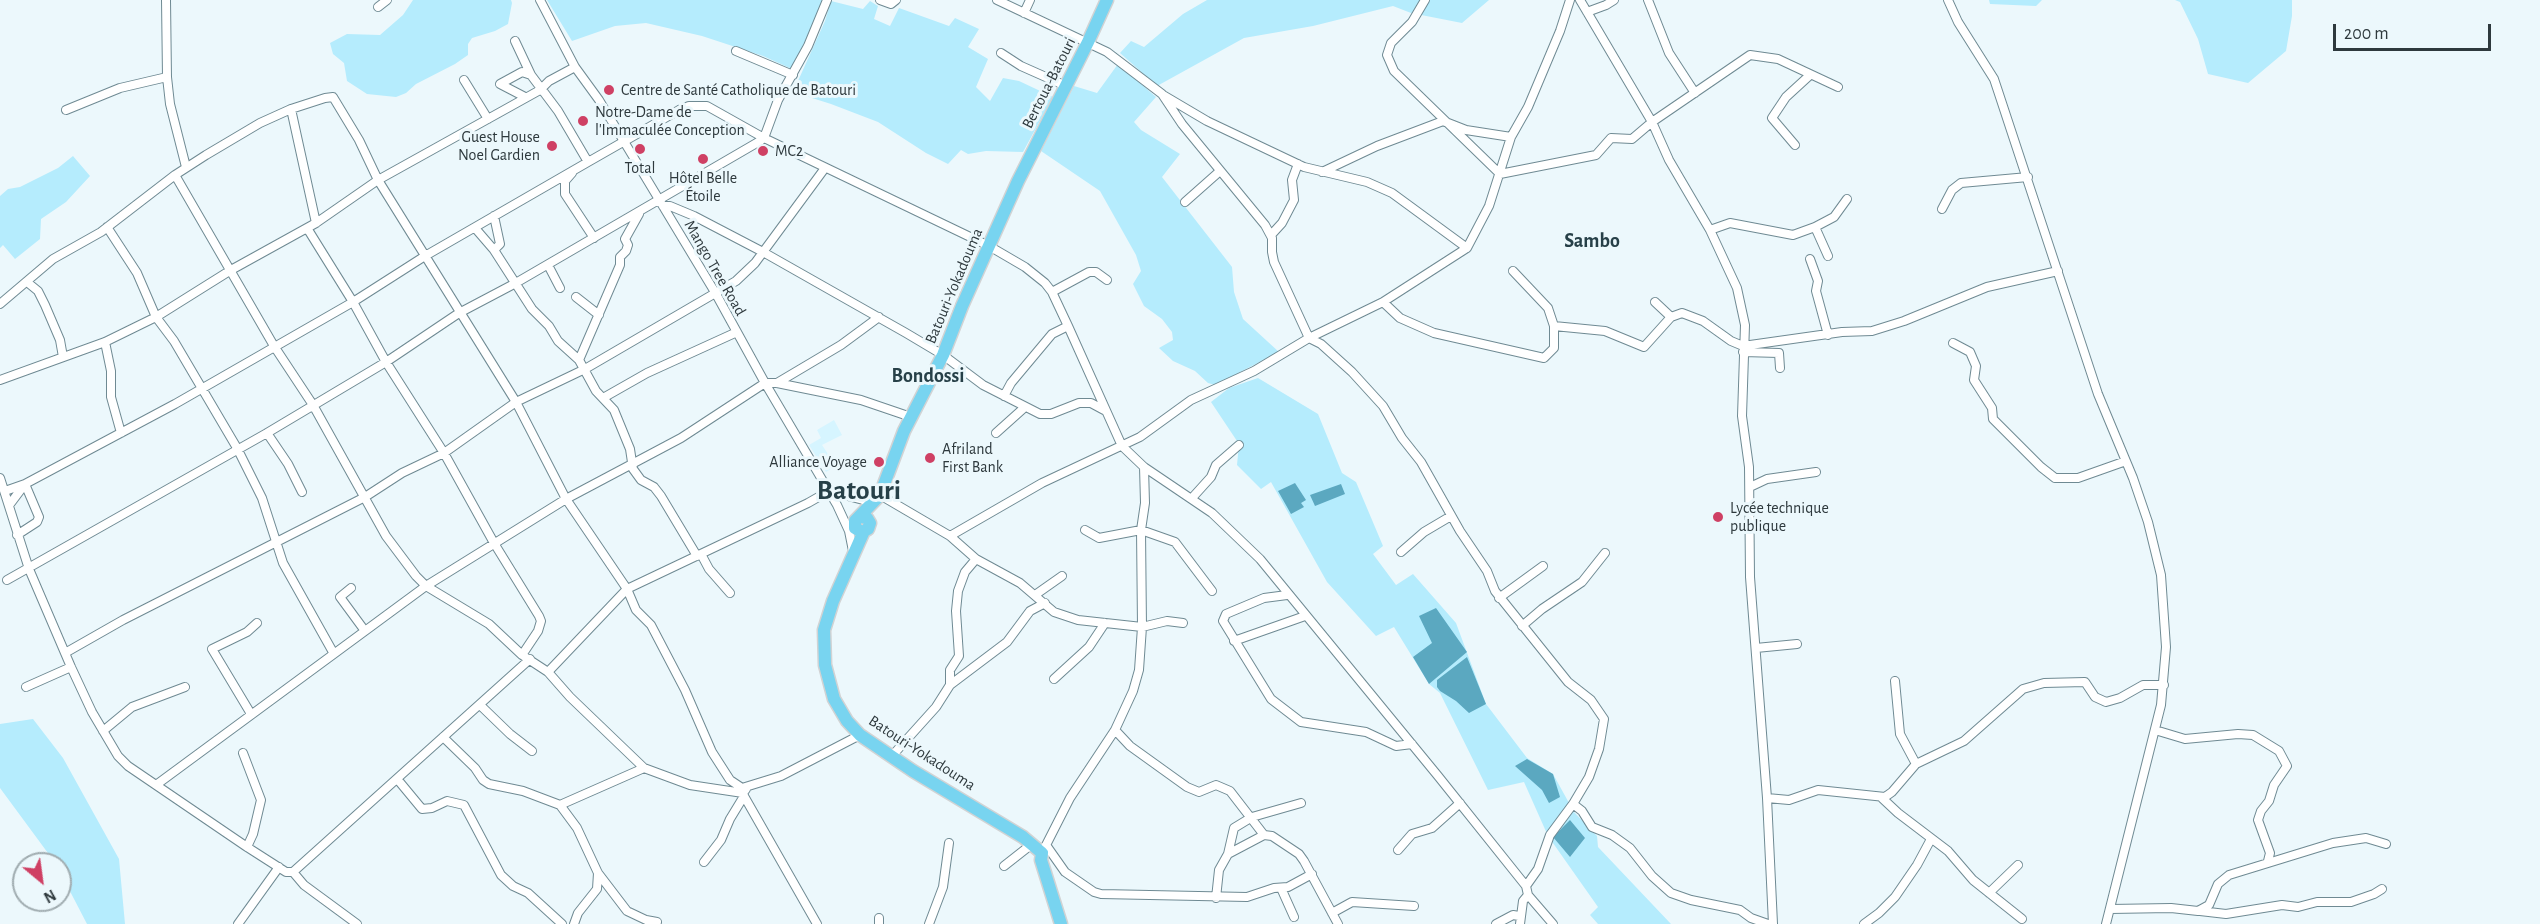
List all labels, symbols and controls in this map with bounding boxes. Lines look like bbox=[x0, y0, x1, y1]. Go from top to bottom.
scale bar bbox=[2336, 12, 2494, 50]
text: 200 m bbox=[2344, 25, 2389, 43]
street label: Bertoua-Batouri bbox=[1018, 34, 1080, 132]
place label: Centre de Santé Catholique de Batouri bbox=[621, 80, 856, 100]
marker: Centre de Santé Catholique de Batouri bbox=[602, 83, 616, 97]
place label: Notre-Dame de l'Immaculée Conception bbox=[595, 102, 745, 140]
marker: Notre-Dame de l'Immaculée Conception bbox=[576, 114, 590, 128]
place label: Guest House Noel Gardien bbox=[458, 127, 540, 165]
marker: Guest House Noel Gardien bbox=[545, 139, 559, 153]
place label: MC2 bbox=[775, 141, 803, 161]
marker: Total bbox=[633, 142, 647, 156]
marker: MC2 bbox=[756, 144, 770, 158]
marker: Hôtel Belle Étoile bbox=[696, 152, 710, 166]
place label: Total bbox=[624, 158, 656, 178]
place label: Hôtel Belle Étoile bbox=[669, 168, 737, 206]
street label: Mango Tree Road bbox=[680, 217, 750, 319]
street label: Batouri-Yokadouma bbox=[921, 225, 987, 347]
district label: Sambo bbox=[1564, 229, 1620, 253]
district label: Bondossi bbox=[892, 364, 964, 388]
place label: Afriland First Bank bbox=[942, 439, 1003, 477]
marker: Afriland First Bank bbox=[923, 451, 937, 465]
place label: Alliance Voyage bbox=[769, 452, 867, 472]
marker: Alliance Voyage bbox=[872, 455, 886, 469]
district label: Batouri bbox=[817, 474, 901, 508]
place label: Lycée technique publique bbox=[1730, 498, 1829, 536]
marker: Lycée technique publique bbox=[1711, 510, 1725, 524]
street label: Batouri-Yokadouma bbox=[865, 711, 979, 795]
north arrow bbox=[12, 852, 72, 912]
text: N bbox=[41, 886, 59, 906]

